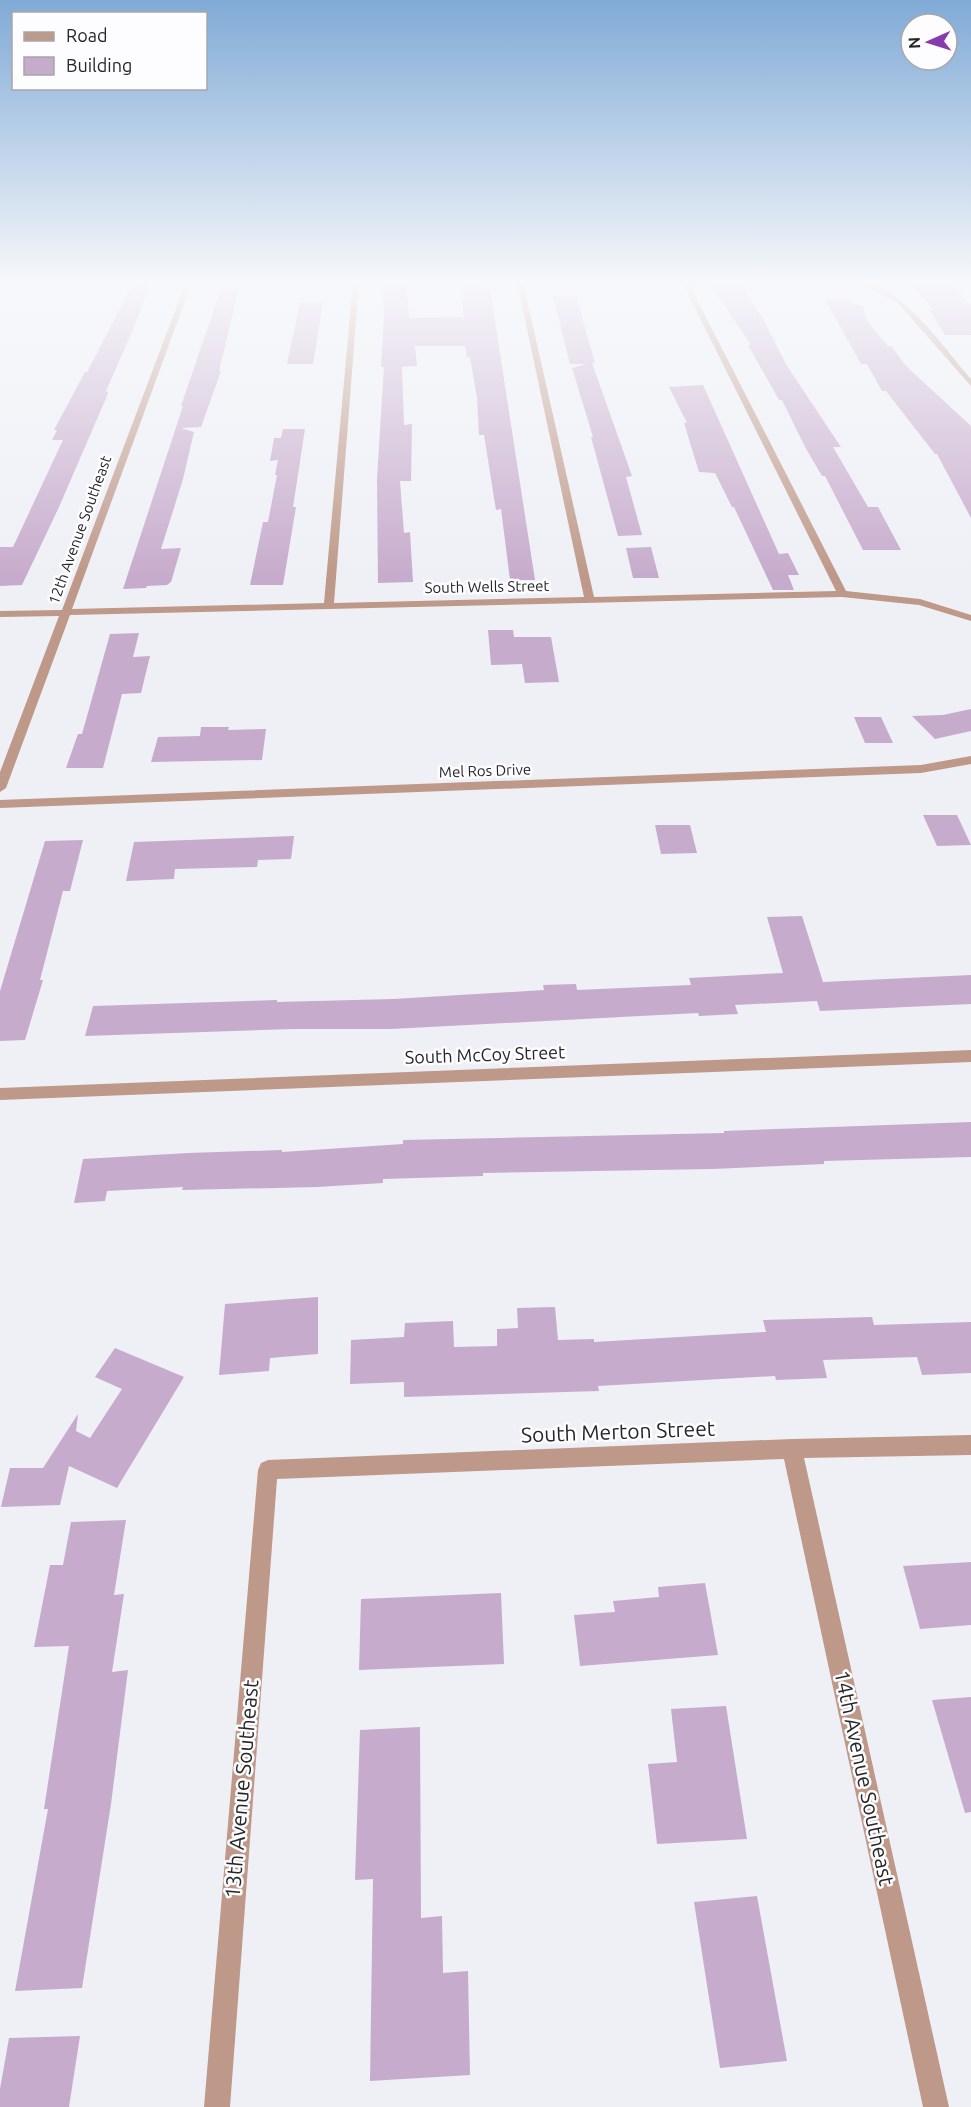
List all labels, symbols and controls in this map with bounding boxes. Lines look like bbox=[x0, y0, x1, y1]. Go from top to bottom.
legend bbox=[12, 12, 207, 90]
north arrow bbox=[899, 12, 959, 72]
text: Road bbox=[66, 25, 108, 45]
text: N bbox=[905, 36, 923, 49]
text: Building bbox=[66, 55, 132, 75]
street label: 12th Avenue Southeast bbox=[45, 453, 114, 606]
street label: South Wells Street bbox=[424, 577, 550, 596]
street label: Mel Ros Drive bbox=[439, 760, 531, 781]
street label: South McCoy Street bbox=[405, 1041, 565, 1067]
street label: South Merton Street bbox=[521, 1416, 715, 1446]
street label: 14th Avenue Southeast bbox=[830, 1668, 900, 1888]
street label: 13th Avenue Southeast bbox=[219, 1678, 263, 1899]

